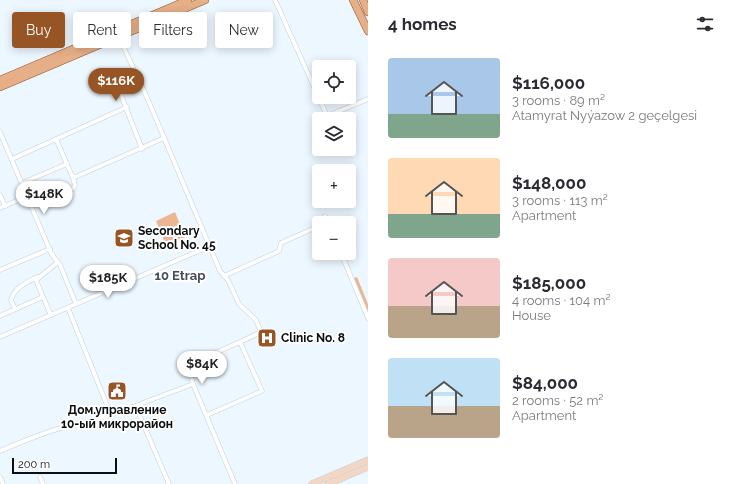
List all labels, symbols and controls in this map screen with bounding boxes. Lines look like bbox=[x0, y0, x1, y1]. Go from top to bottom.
chip: Buy bbox=[12, 12, 65, 48]
chip: Rent bbox=[73, 12, 131, 48]
chip: Filters bbox=[139, 12, 207, 48]
chip: New bbox=[215, 12, 273, 48]
icon: filters bbox=[694, 13, 716, 35]
text: 4 homes bbox=[388, 14, 457, 34]
map controls bbox=[312, 60, 356, 260]
button: locate bbox=[312, 60, 356, 104]
pin: $116K bbox=[88, 68, 144, 102]
text: $116K bbox=[97, 73, 135, 88]
text: $116,000 bbox=[512, 73, 585, 93]
icon: home bbox=[420, 74, 468, 122]
text: 3 rooms · 89 m² bbox=[512, 93, 605, 108]
text: Atamyrat Nyýazow 2 geçelgesi bbox=[512, 108, 697, 123]
button: layers bbox=[312, 112, 356, 156]
button: + bbox=[312, 164, 356, 208]
text: $148,000 bbox=[512, 173, 586, 193]
icon: home bbox=[420, 174, 468, 222]
pin: $148K bbox=[16, 181, 72, 215]
text: $148K bbox=[25, 186, 63, 201]
text: 3 rooms · 113 m² bbox=[512, 193, 608, 208]
text: Apartment bbox=[512, 208, 576, 223]
button: − bbox=[312, 216, 356, 260]
place label: Secondary School No. 45 bbox=[138, 224, 216, 252]
school or university icon: Secondary School No. 45 bbox=[113, 227, 135, 249]
pin: $185K bbox=[80, 265, 136, 299]
district label: 10 Etrap bbox=[155, 268, 205, 283]
text: $185K bbox=[89, 270, 127, 285]
text: $185,000 bbox=[512, 273, 586, 293]
icon: home bbox=[420, 274, 468, 322]
text: 4 rooms · 104 m² bbox=[512, 293, 610, 308]
text: House bbox=[512, 308, 551, 323]
hospital icon: Clinic No. 8 bbox=[256, 327, 278, 349]
place label: Clinic No. 8 bbox=[281, 331, 345, 345]
pin: $84K bbox=[178, 351, 226, 385]
text: $84K bbox=[186, 356, 218, 371]
text: $84,000 bbox=[512, 373, 578, 393]
icon: home bbox=[420, 374, 468, 422]
public building icon: Дом.управление 10-ый микрорайон bbox=[106, 380, 128, 402]
text: 2 rooms · 52 m² bbox=[512, 393, 603, 408]
place label: Дом.управление 10-ый микрорайон bbox=[61, 403, 173, 431]
text: Apartment bbox=[512, 408, 576, 423]
scale bar bbox=[12, 456, 117, 475]
text: 200 m bbox=[18, 458, 50, 471]

